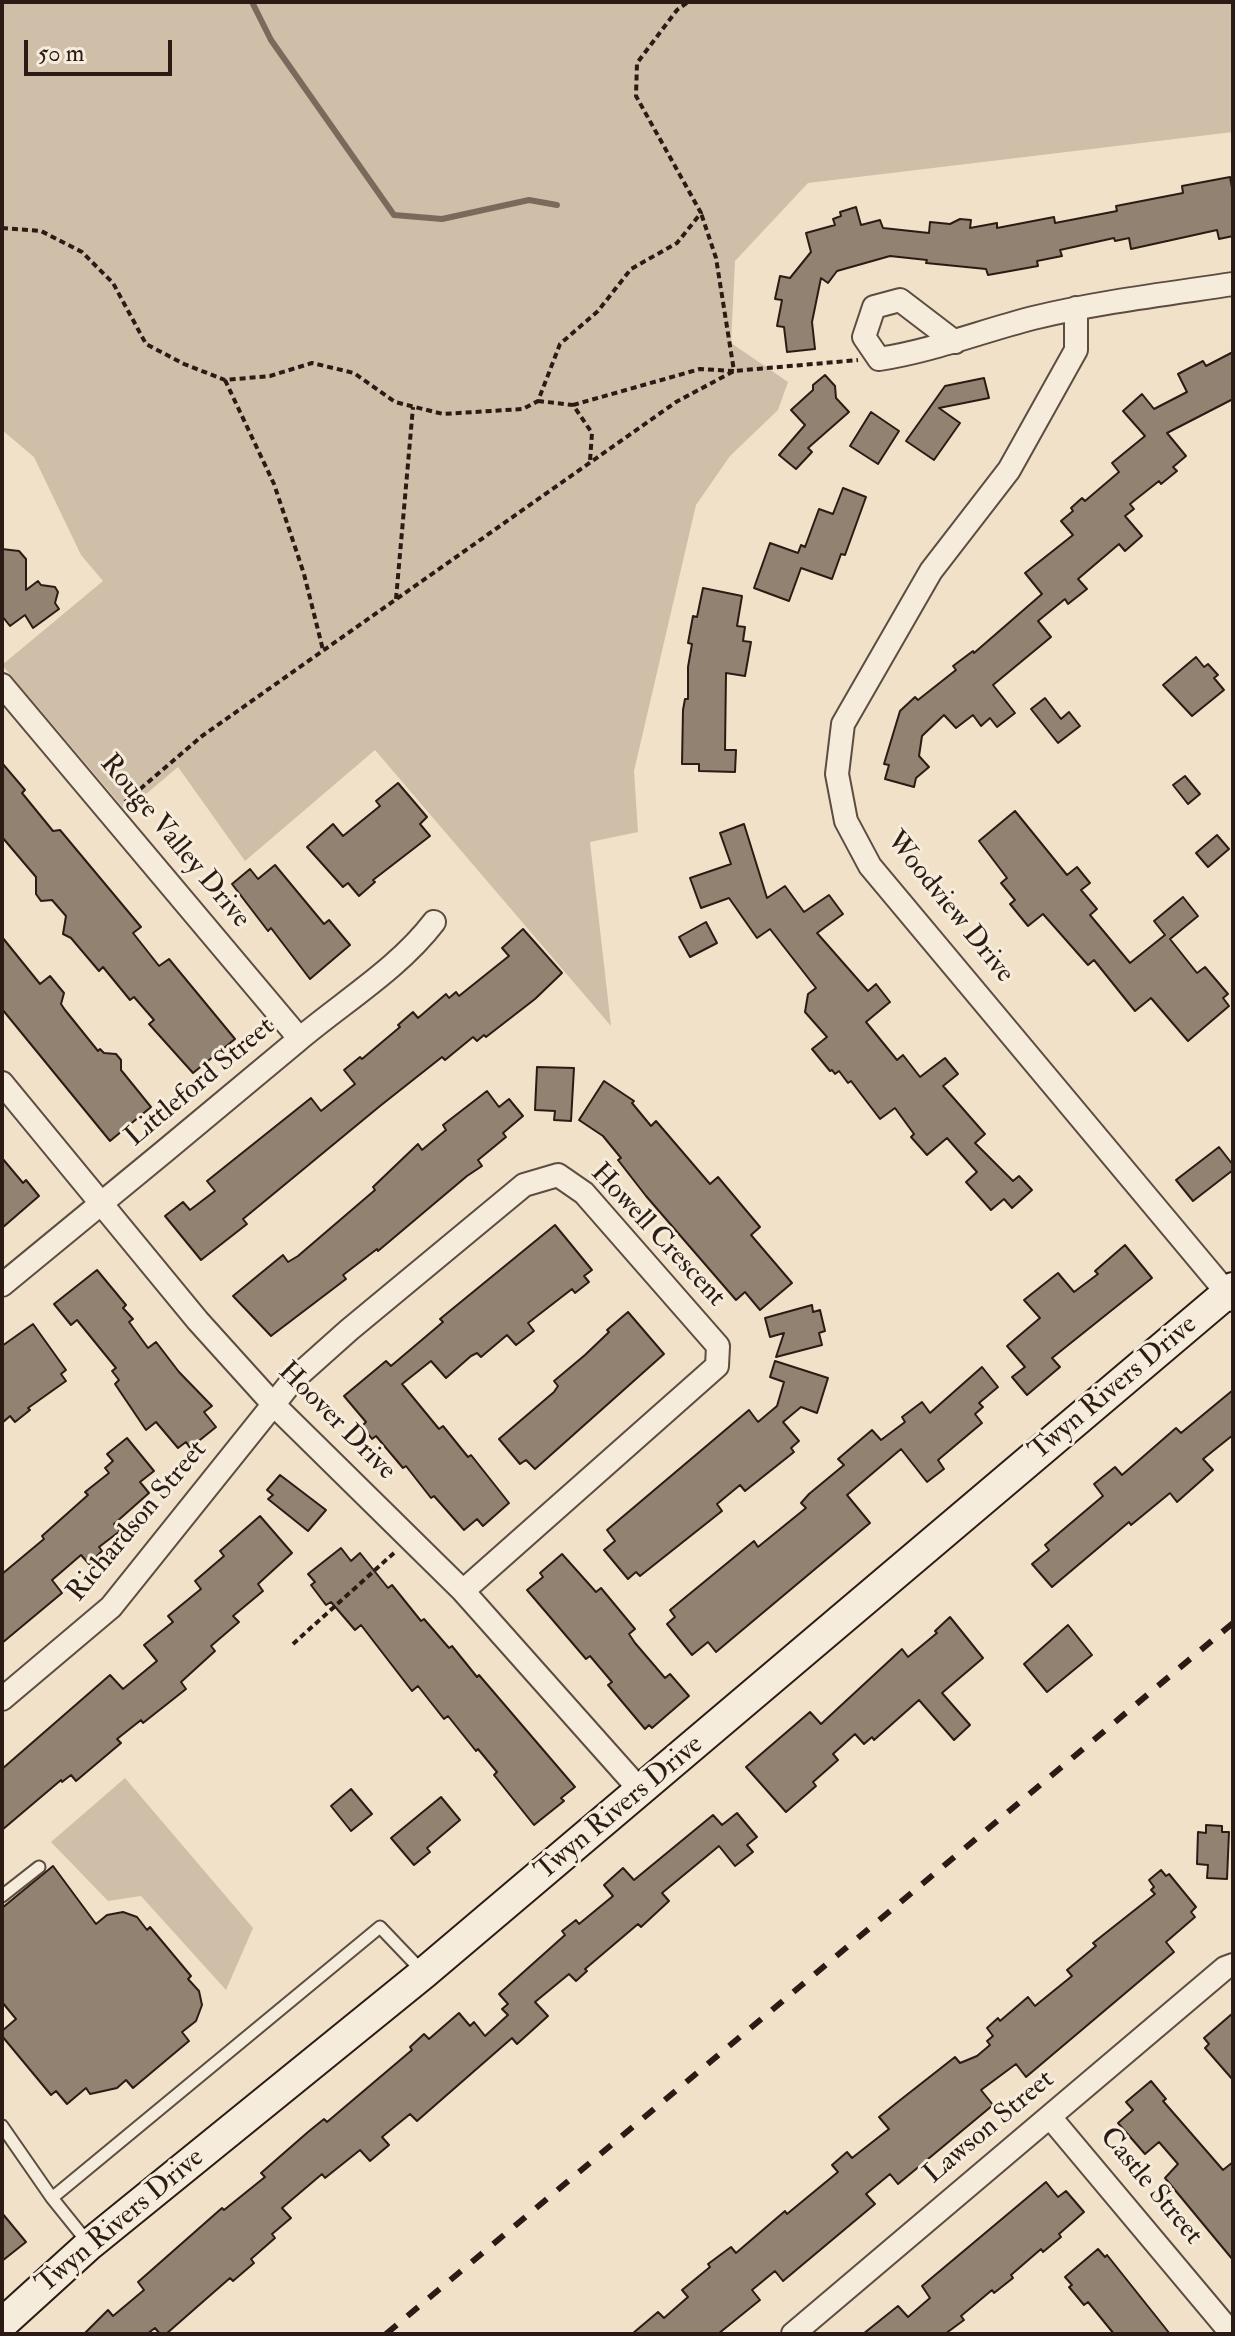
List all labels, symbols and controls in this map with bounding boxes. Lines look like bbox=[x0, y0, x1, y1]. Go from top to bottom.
scale bar bbox=[28, 24, 176, 74]
text: 50 m bbox=[38, 38, 84, 69]
street label: Rouge Valley Drive bbox=[92, 748, 256, 936]
street label: Woodview Drive bbox=[878, 826, 1020, 990]
street label: Littleford Street bbox=[120, 1011, 282, 1155]
street label: Howell Crescent bbox=[582, 1158, 732, 1314]
street label: Twyn Rivers Drive bbox=[1023, 1309, 1205, 1469]
street label: Hoover Drive bbox=[270, 1356, 402, 1488]
street label: Richardson Street bbox=[61, 1435, 215, 1609]
street label: Twyn Rivers Drive bbox=[529, 1729, 711, 1889]
street label: Lawson Street bbox=[918, 2064, 1062, 2192]
street label: Castle Street bbox=[1091, 2122, 1209, 2252]
street label: Twyn Rivers Drive bbox=[30, 2142, 212, 2302]

